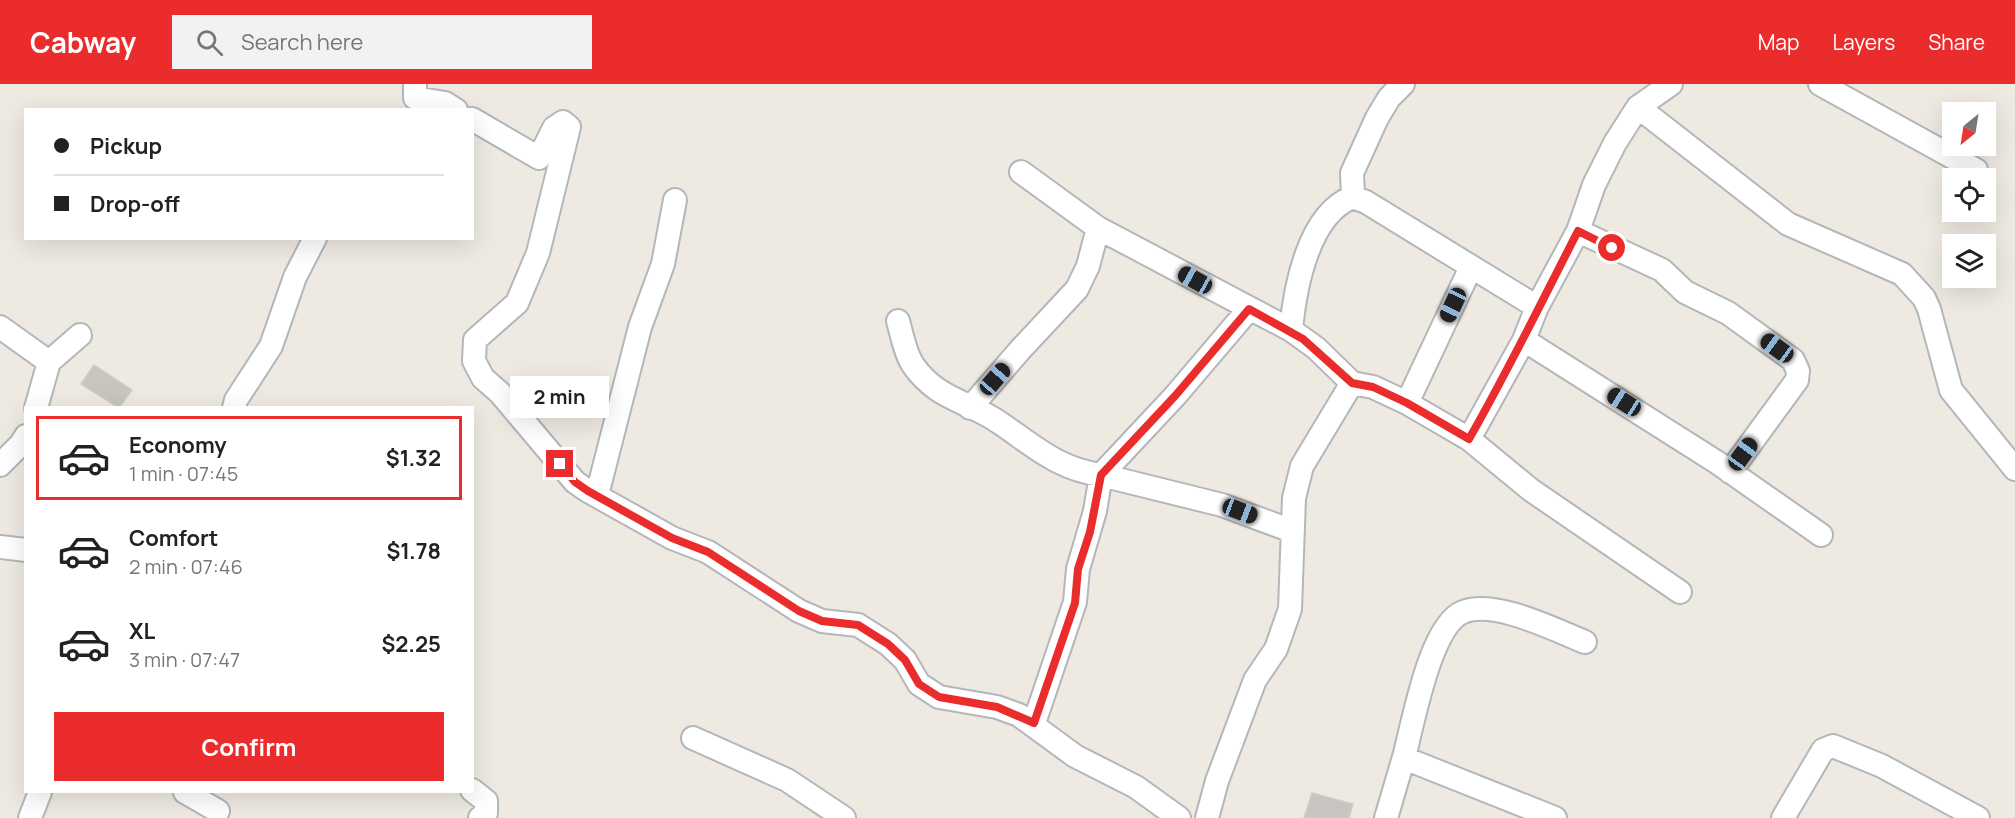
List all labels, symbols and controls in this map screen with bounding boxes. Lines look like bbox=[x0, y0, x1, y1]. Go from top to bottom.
search box bbox=[172, 15, 592, 69]
text: Cabway bbox=[30, 23, 136, 61]
icon: search bbox=[193, 26, 226, 59]
text: Search here bbox=[241, 27, 363, 57]
text: Map bbox=[1758, 28, 1799, 56]
text: Layers bbox=[1832, 28, 1895, 56]
text: Share bbox=[1928, 28, 1985, 56]
north arrow bbox=[1942, 102, 1996, 156]
map controls bbox=[1942, 102, 1996, 288]
text: Pickup bbox=[90, 131, 162, 161]
button: locate bbox=[1942, 168, 1996, 222]
text: Drop-off bbox=[90, 189, 180, 219]
route start bbox=[1598, 234, 1625, 261]
button: layers bbox=[1942, 234, 1996, 288]
car bbox=[1175, 263, 1215, 297]
car bbox=[1437, 285, 1469, 325]
car bbox=[1757, 330, 1797, 366]
car bbox=[976, 360, 1014, 398]
callout: 2 min bbox=[510, 377, 610, 419]
text: 2 min bbox=[533, 383, 586, 410]
car bbox=[1604, 385, 1644, 419]
text: Economy bbox=[129, 430, 227, 460]
icon: car bbox=[57, 431, 111, 485]
car bbox=[1725, 434, 1761, 474]
text: $1.32 bbox=[386, 443, 441, 473]
route end bbox=[546, 450, 573, 477]
text: 1 min · 07:45 bbox=[129, 460, 238, 487]
car bbox=[1220, 496, 1260, 526]
text: Comfort bbox=[129, 523, 218, 553]
icon: car bbox=[57, 524, 111, 578]
text: $1.78 bbox=[387, 536, 441, 566]
text: 2 min · 07:46 bbox=[129, 553, 243, 580]
text: XL bbox=[129, 616, 155, 646]
icon: car bbox=[57, 617, 111, 671]
text: $2.25 bbox=[381, 629, 441, 659]
text: 3 min · 07:47 bbox=[129, 646, 240, 673]
button: Confirm bbox=[54, 712, 444, 781]

